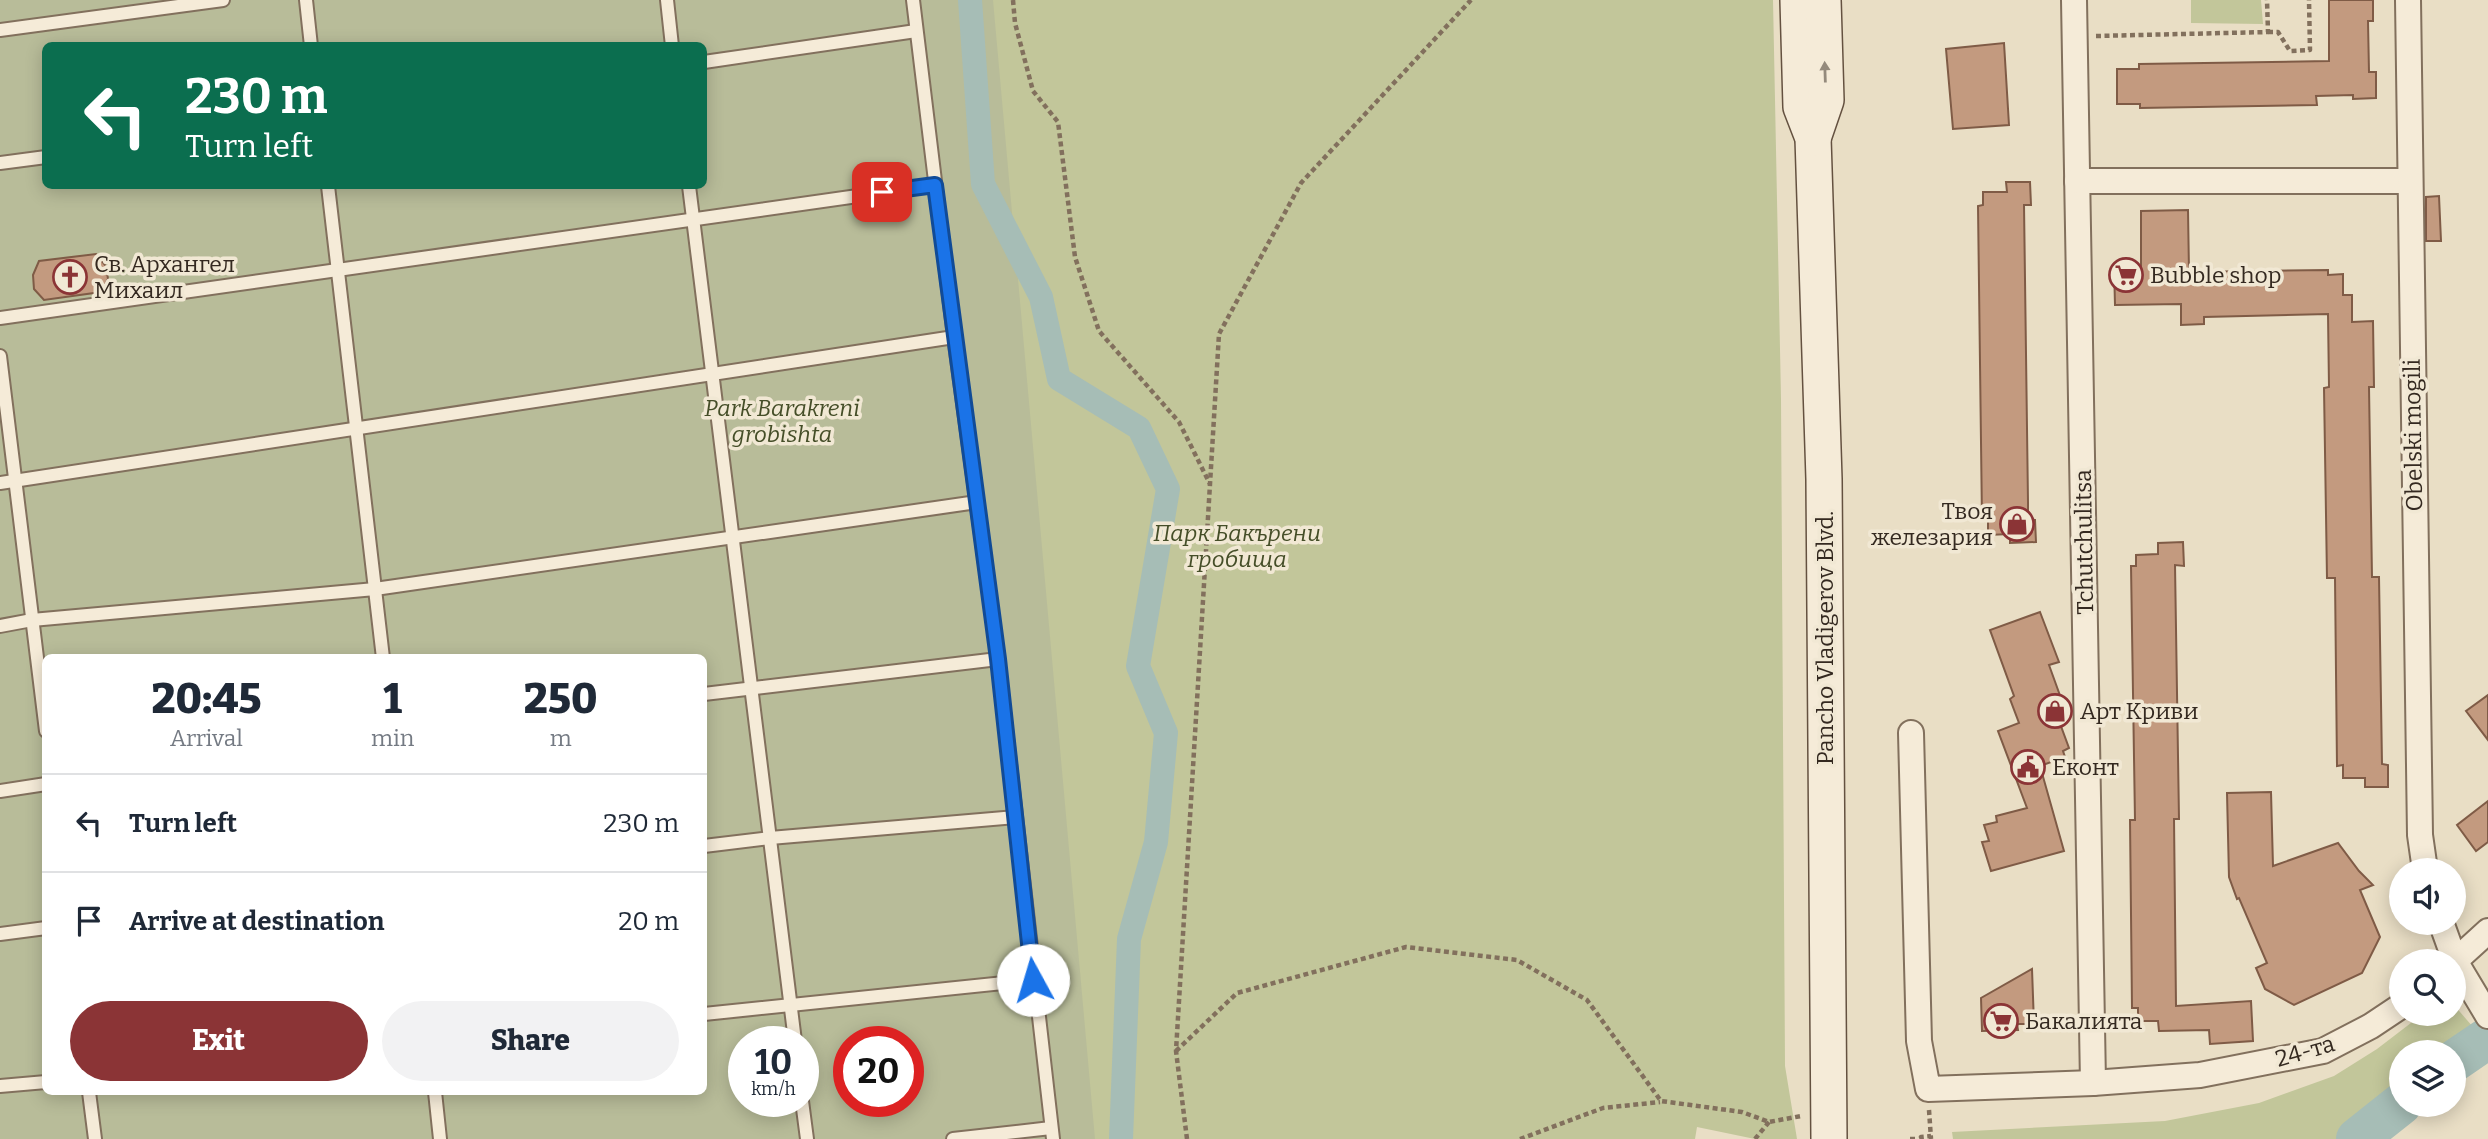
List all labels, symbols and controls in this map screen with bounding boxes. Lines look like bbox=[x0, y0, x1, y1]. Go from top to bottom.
one-way arrow bbox=[1820, 61, 1831, 83]
text: 230 m bbox=[185, 67, 328, 126]
icon: left bbox=[70, 70, 161, 161]
text: Turn left bbox=[185, 127, 313, 165]
pin bbox=[852, 162, 912, 222]
icon: arrive bbox=[863, 173, 901, 211]
place label: Св. Архангел Михаил bbox=[94, 250, 235, 304]
supermarket icon: Bubble shop bbox=[2107, 256, 2145, 294]
church icon: Св. Архангел Михаил bbox=[51, 258, 89, 296]
place label: Bubble shop bbox=[2150, 261, 2281, 289]
street label: Obelski mogili bbox=[2398, 358, 2428, 512]
park label: Park Barakreni grobishta bbox=[704, 394, 860, 448]
street label: Tchutchulitsa bbox=[2069, 469, 2099, 615]
place label: Твоя железария bbox=[1871, 497, 1993, 551]
shop icon: Твоя железария bbox=[1998, 505, 2036, 543]
street label: Pancho Vladigerov Blvd. bbox=[1811, 511, 1839, 765]
park label: Парк Бакърени гробища bbox=[1153, 519, 1321, 573]
text: 20:45 bbox=[151, 674, 262, 724]
text: 1 bbox=[383, 674, 402, 724]
text: 250 bbox=[524, 674, 598, 724]
shop icon: Арт Криви bbox=[2036, 692, 2074, 730]
place label: Арт Криви bbox=[2080, 697, 2198, 725]
text: Arrival bbox=[170, 724, 243, 752]
text: min bbox=[371, 724, 414, 752]
text: m bbox=[550, 724, 572, 752]
public building icon: Еконт bbox=[2009, 748, 2047, 786]
place label: Еконт bbox=[2052, 753, 2119, 781]
icon: left bbox=[70, 804, 108, 842]
text: Turn left bbox=[129, 808, 237, 839]
text: 230 m bbox=[603, 808, 679, 839]
map controls bbox=[2389, 858, 2466, 1117]
button: sound bbox=[2389, 858, 2466, 935]
icon: arrive bbox=[70, 902, 108, 940]
text: Arrive at destination bbox=[129, 906, 384, 937]
text: 20 m bbox=[618, 906, 679, 937]
position arrow bbox=[996, 943, 1070, 1017]
button: search bbox=[2389, 949, 2466, 1026]
button: Exit bbox=[70, 1001, 368, 1081]
button: Share bbox=[382, 1001, 679, 1081]
supermarket icon: Бакалията bbox=[1982, 1002, 2020, 1040]
place label: Бакалията bbox=[2025, 1007, 2143, 1035]
speed limit sign: 20 bbox=[833, 1026, 924, 1117]
street label: 24-та bbox=[2272, 1029, 2338, 1073]
button: layers bbox=[2389, 1040, 2466, 1117]
text: 10 bbox=[755, 1041, 792, 1083]
text: km/h bbox=[751, 1078, 796, 1100]

